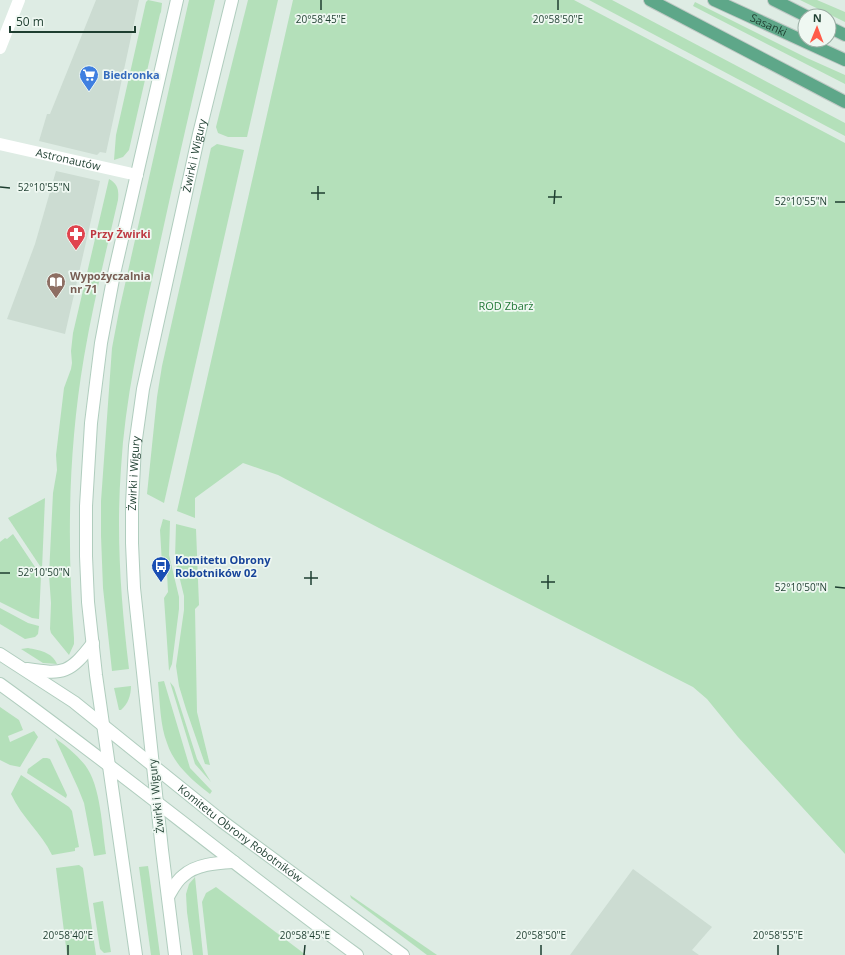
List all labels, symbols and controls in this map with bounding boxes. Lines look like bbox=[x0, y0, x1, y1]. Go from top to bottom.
scale bar bbox=[10, 8, 135, 34]
north arrow bbox=[797, 8, 837, 48]
street label: Sasanki bbox=[748, 10, 790, 39]
text: N bbox=[813, 10, 822, 25]
text: 20°58'45"E bbox=[296, 12, 346, 26]
text: 20°58'50"E bbox=[533, 12, 583, 26]
text: 50 m bbox=[16, 13, 44, 30]
supermarket icon: Biedronka bbox=[78, 64, 100, 92]
place label: Biedronka bbox=[103, 67, 160, 82]
street label: Żwirki i Wigury bbox=[178, 117, 210, 194]
street label: Astronautów bbox=[35, 144, 103, 174]
text: 52°10'55"N bbox=[18, 180, 70, 194]
text: 52°10'55"N bbox=[775, 194, 827, 208]
pharmacy icon: Przy Żwirki bbox=[65, 223, 87, 251]
place label: Przy Żwirki bbox=[90, 226, 151, 241]
place label: Wypożyczalnia nr 71 bbox=[70, 268, 151, 296]
library icon: Wypożyczalnia nr 71 bbox=[45, 271, 67, 299]
park label: ROD Zbarż bbox=[479, 298, 533, 313]
street label: Żwirki i Wigury bbox=[124, 434, 143, 511]
place label: Komitetu Obrony Robotników 02 bbox=[175, 552, 271, 580]
bus stop icon: Komitetu Obrony Robotników 02 bbox=[150, 555, 172, 583]
text: 52°10'50"N bbox=[18, 565, 70, 579]
text: 52°10'50"N bbox=[775, 580, 827, 594]
street label: Żwirki i Wigury bbox=[144, 758, 167, 834]
street label: Komitetu Obrony Robotników bbox=[175, 781, 306, 885]
text: 20°58'40"E bbox=[43, 928, 93, 942]
text: 20°58'45"E bbox=[280, 928, 330, 942]
text: 20°58'50"E bbox=[516, 928, 566, 942]
text: 20°58'55"E bbox=[753, 928, 803, 942]

